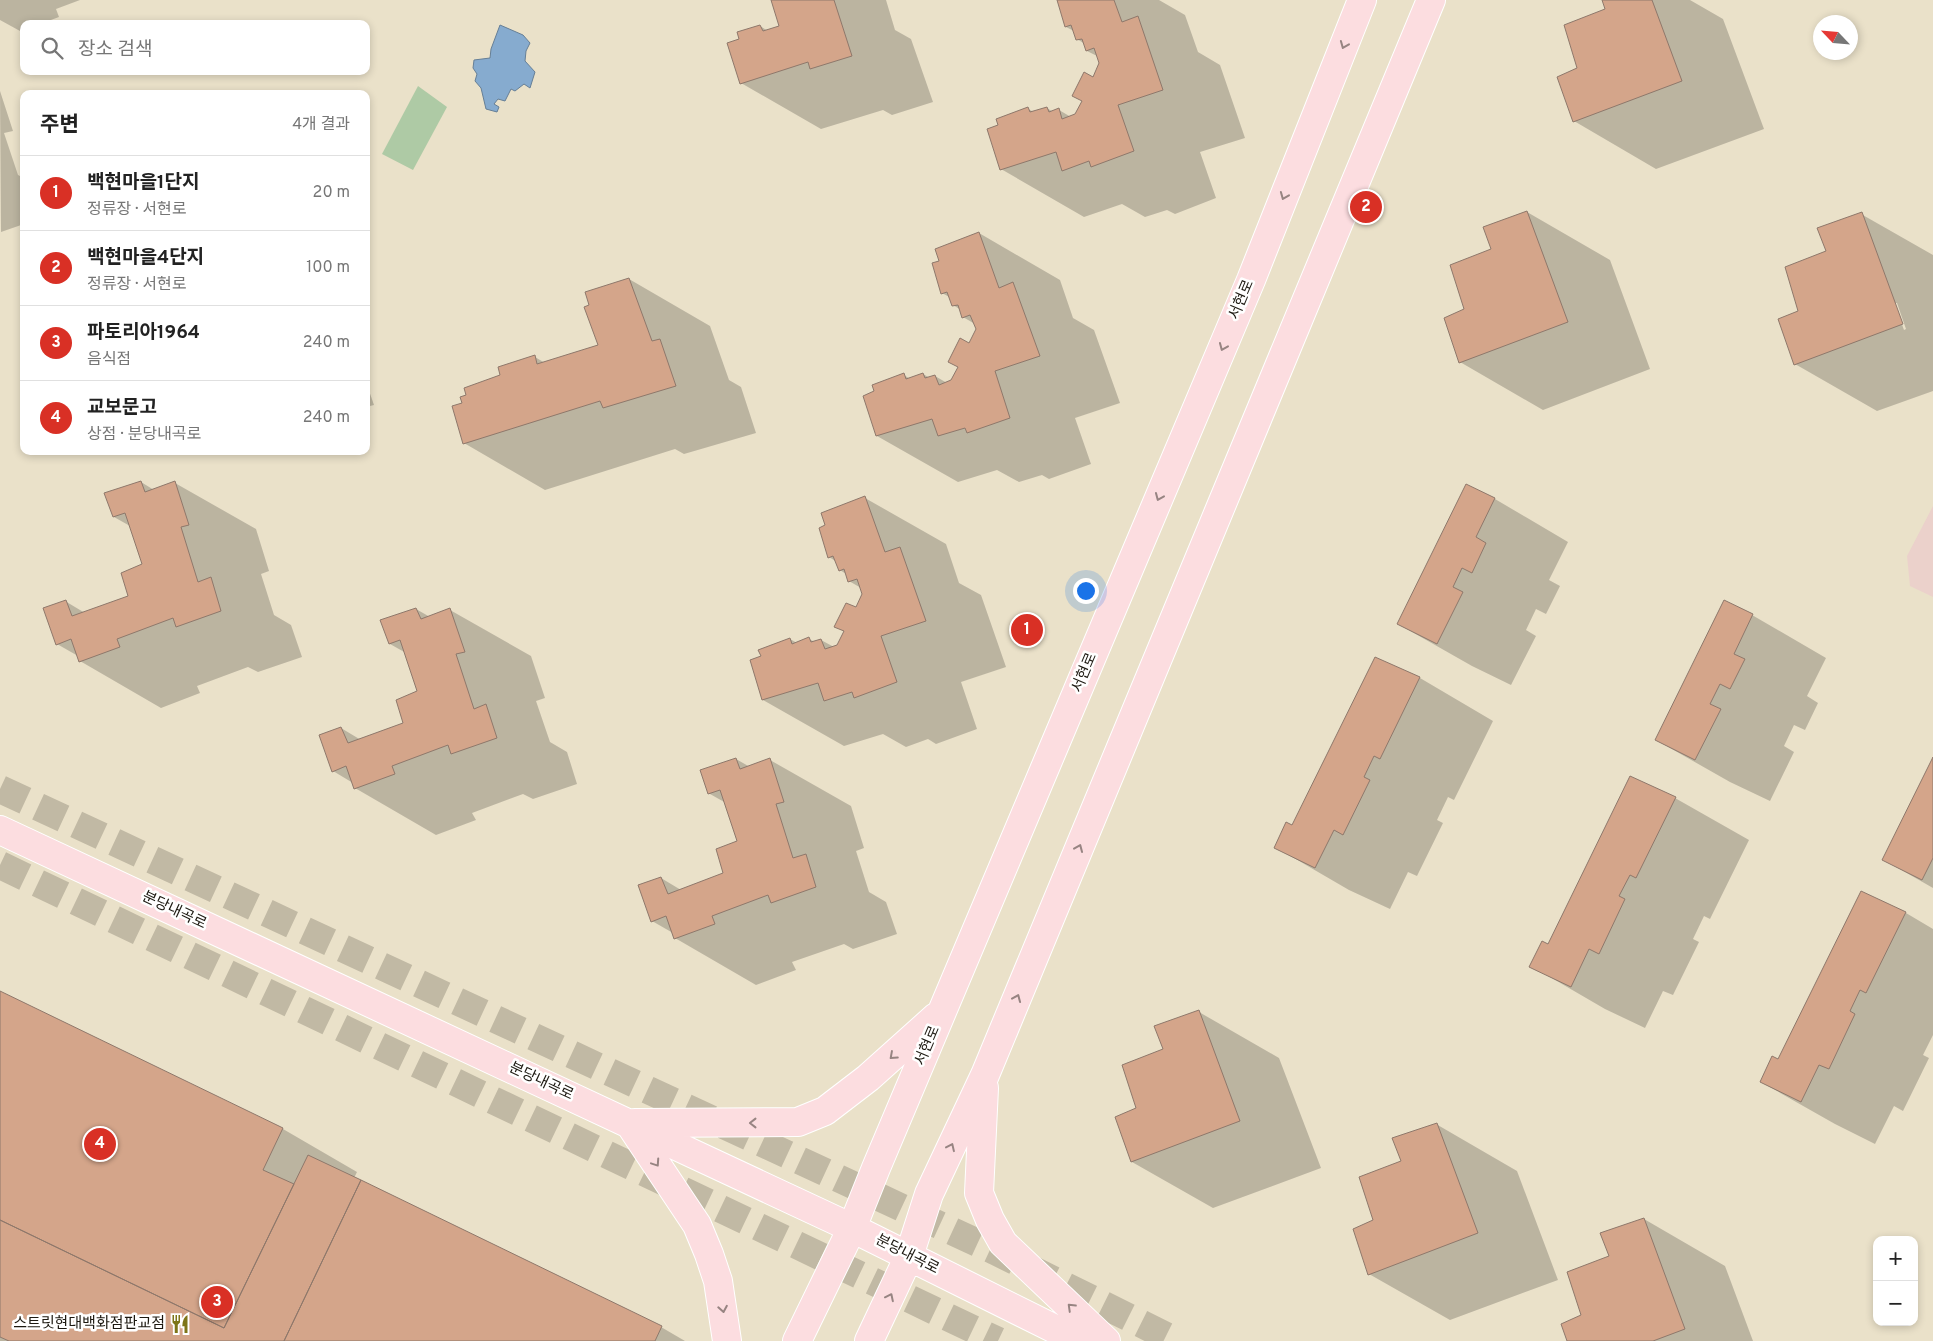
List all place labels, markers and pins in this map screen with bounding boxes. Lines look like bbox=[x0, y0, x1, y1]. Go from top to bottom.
pin: 2 bbox=[1350, 188, 1382, 226]
pin: 1 bbox=[1011, 611, 1043, 649]
pin: 4 bbox=[84, 1125, 116, 1163]
pin: 3 bbox=[201, 1283, 233, 1321]
restaurant icon: 스트릿현대백화점판교점 bbox=[169, 1313, 191, 1335]
place label: 스트릿현대백화점판교점 bbox=[13, 1314, 165, 1334]

